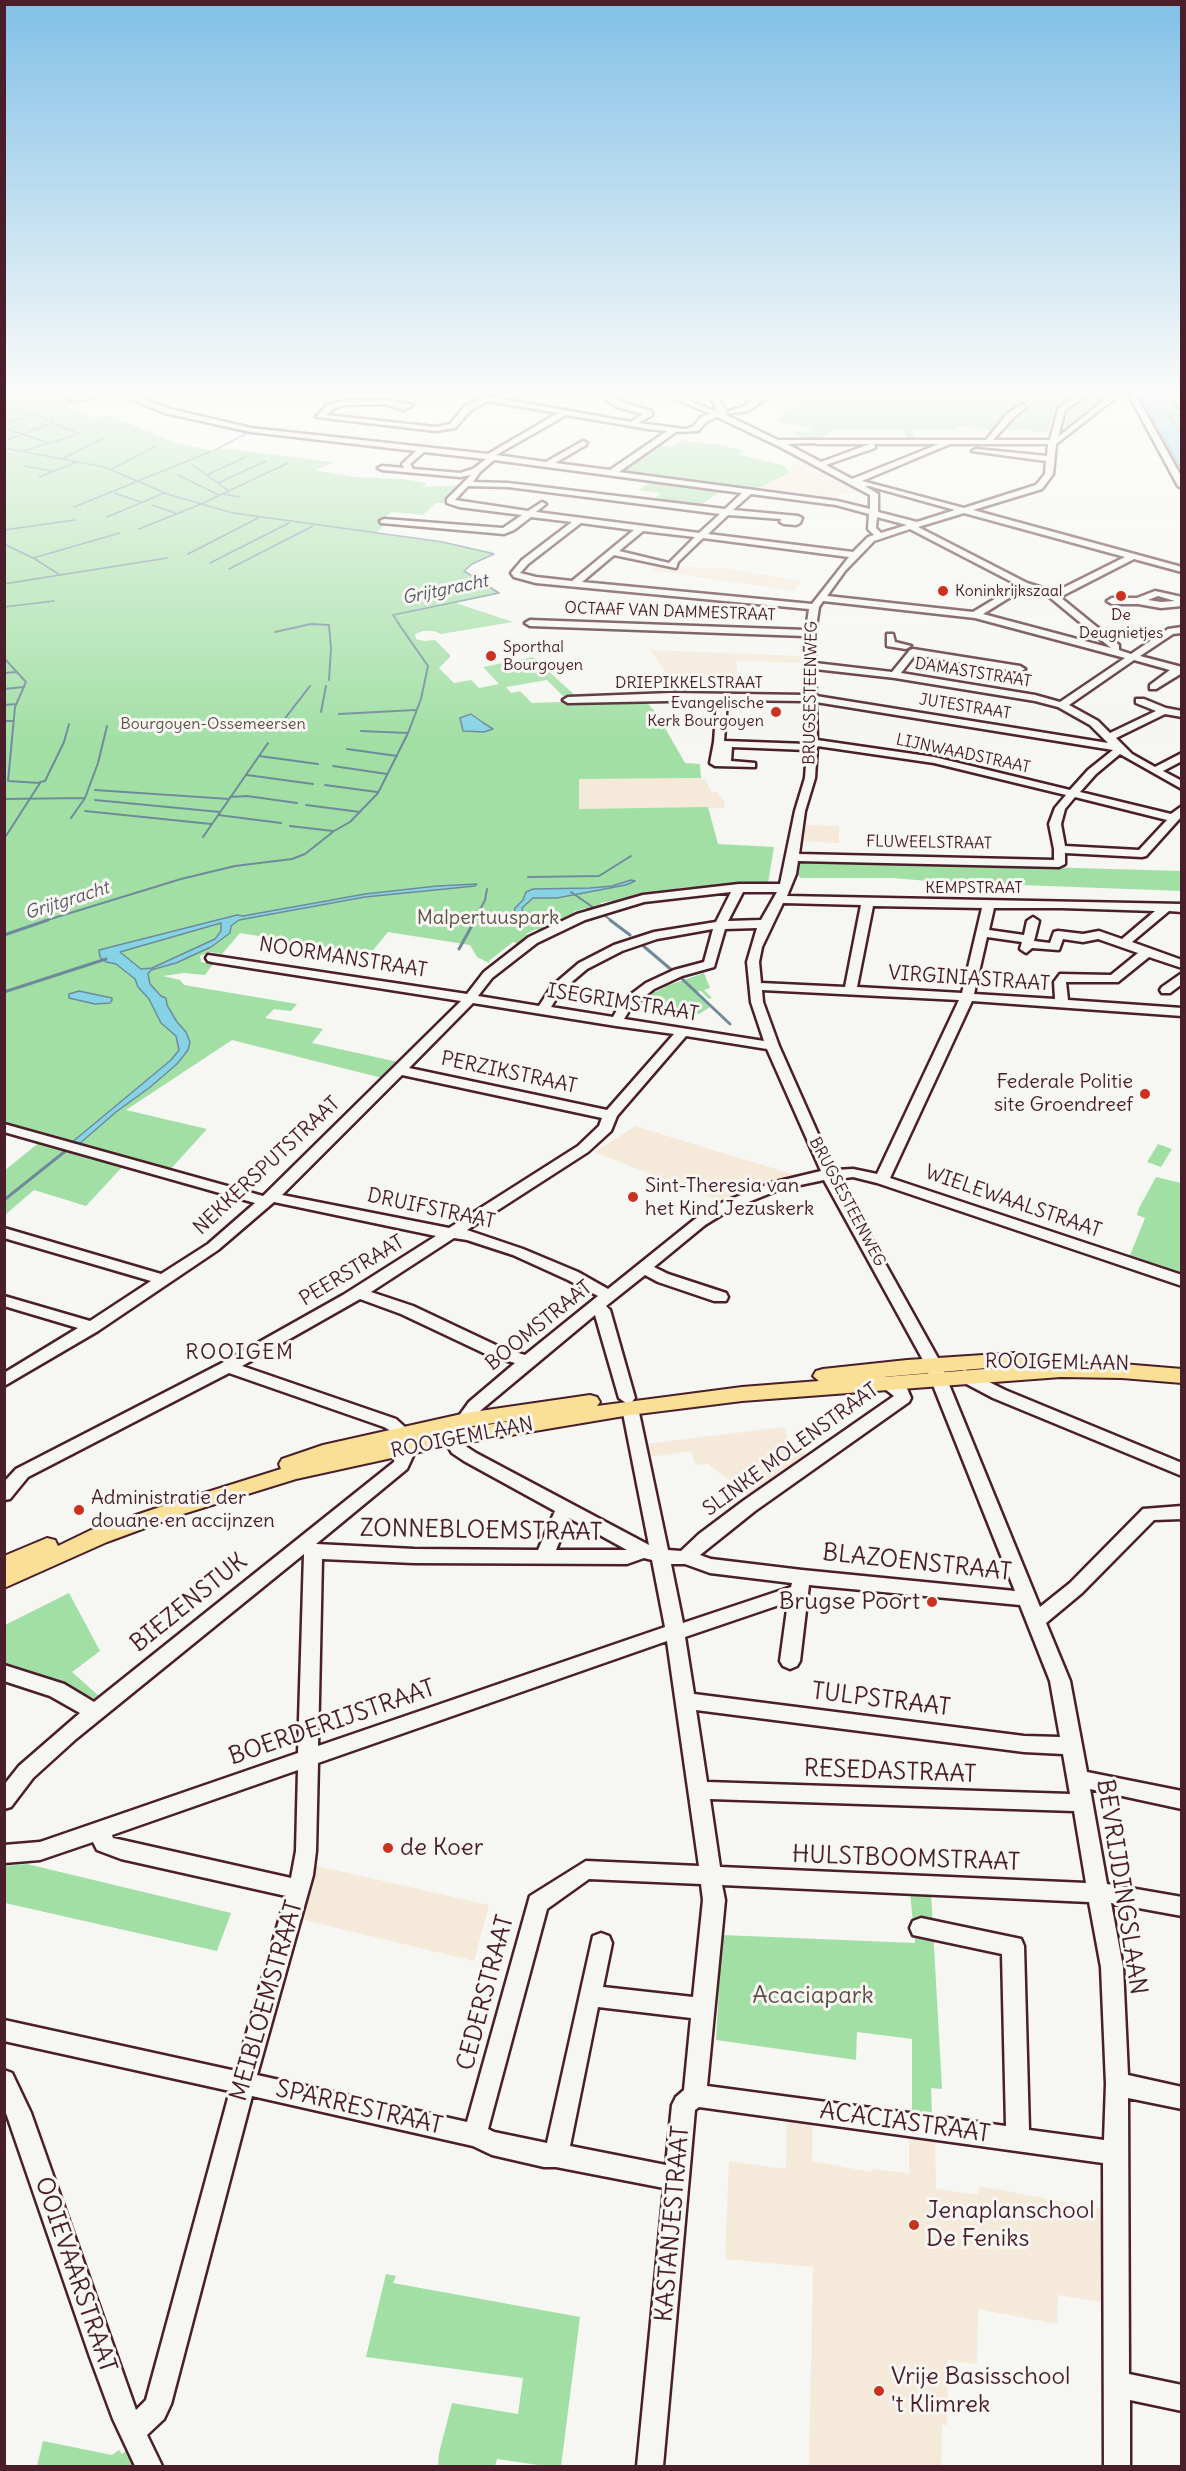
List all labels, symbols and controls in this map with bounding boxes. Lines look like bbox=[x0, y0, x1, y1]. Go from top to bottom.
water label: Grijtgracht bbox=[400, 570, 490, 610]
place label: Koninkrijkszaal bbox=[955, 581, 1062, 601]
marker: Koninkrijkszaal bbox=[936, 584, 950, 598]
marker: De Deugnietjes bbox=[1114, 589, 1128, 603]
street label: OCTAAF VAN DAMMESTRAAT bbox=[564, 599, 776, 625]
place label: De Deugnietjes bbox=[1079, 605, 1163, 643]
street label: BRUGSESTEENWEG bbox=[800, 621, 822, 765]
place label: Sporthal Bourgoyen bbox=[503, 637, 583, 675]
marker: Sporthal Bourgoyen bbox=[484, 649, 498, 663]
street label: DAMASTSTRAAT bbox=[913, 654, 1033, 692]
street label: DRIEPIKKELSTRAAT bbox=[615, 673, 763, 693]
street label: JUTESTRAAT bbox=[918, 690, 1012, 724]
place label: Evangelische Kerk Bourgoyen bbox=[647, 693, 764, 731]
marker: Evangelische Kerk Bourgoyen bbox=[769, 705, 783, 719]
park label: Bourgoyen-Ossemeersen bbox=[120, 714, 306, 734]
street label: LIJNWAADSTRAAT bbox=[894, 730, 1032, 778]
street label: FLUWEELSTRAAT bbox=[866, 832, 992, 854]
water label: Grijtgracht bbox=[22, 877, 112, 925]
street label: KEMPSTRAAT bbox=[925, 878, 1023, 898]
park label: Malpertuuspark bbox=[417, 906, 559, 930]
street label: NOORMANSTRAAT bbox=[257, 933, 429, 983]
street label: VIRGINIASTRAAT bbox=[887, 961, 1051, 997]
street label: ISEGRIMSTRAAT bbox=[546, 979, 700, 1027]
street label: PERZIKSTRAAT bbox=[439, 1047, 579, 1099]
place label: Federale Politie site Groendreef bbox=[994, 1070, 1133, 1117]
marker: Federale Politie site Groendreef bbox=[1138, 1087, 1152, 1101]
street label: NEKKERSPUTSTRAAT bbox=[189, 1092, 345, 1240]
street label: BRUGSESTEENWEG bbox=[805, 1134, 889, 1270]
street label: WIELEWAALSTRAAT bbox=[922, 1161, 1104, 1243]
place label: Sint-Theresia van het Kind Jezuskerk bbox=[645, 1174, 814, 1221]
street label: DRUIFSTRAAT bbox=[365, 1184, 497, 1234]
marker: Sint-Theresia van het Kind Jezuskerk bbox=[626, 1190, 640, 1204]
street label: PEERSTRAAT bbox=[295, 1230, 409, 1312]
street label: BOOMSTRAAT bbox=[481, 1276, 597, 1376]
district label: ROOIGEM bbox=[185, 1340, 295, 1366]
street label: ROOIGEMLAAN bbox=[985, 1350, 1129, 1376]
street label: SLINKE MOLENSTRAAT bbox=[699, 1378, 883, 1522]
street label: ROOIGEMLAAN bbox=[389, 1412, 535, 1464]
place label: Administratie der douane en accijnzen bbox=[91, 1486, 275, 1533]
marker: Administratie der douane en accijnzen bbox=[72, 1503, 86, 1517]
street label: ZONNEBLOEMSTRAAT bbox=[360, 1514, 602, 1548]
street label: BLAZOENSTRAAT bbox=[821, 1539, 1013, 1587]
street label: BIEZENSTUK bbox=[125, 1547, 253, 1659]
place label: Brugse Poort bbox=[779, 1588, 920, 1616]
marker: Brugse Poort bbox=[925, 1595, 939, 1609]
street label: BOERDERIJSTRAAT bbox=[225, 1674, 439, 1772]
street label: TULPSTRAAT bbox=[810, 1677, 952, 1723]
street label: RESEDASTRAAT bbox=[803, 1755, 977, 1789]
street label: BEVRIJDINGSLAAN bbox=[1090, 1777, 1152, 1997]
place label: de Koer bbox=[400, 1834, 483, 1862]
marker: de Koer bbox=[381, 1841, 395, 1855]
street label: HULSTBOOMSTRAAT bbox=[791, 1841, 1021, 1877]
street label: MEIBLOEMSTRAAT bbox=[225, 1897, 309, 2105]
street label: CEDERSTRAAT bbox=[451, 1912, 521, 2074]
park label: Acaciapark bbox=[752, 1982, 874, 2010]
street label: SPARRESTRAAT bbox=[273, 2075, 445, 2141]
street label: ACACIASTRAAT bbox=[818, 2097, 992, 2149]
street label: KASTANJESTRAAT bbox=[650, 2125, 696, 2323]
street label: OOIEVAARSTRAAT bbox=[28, 2173, 122, 2377]
place label: Jenaplanschool De Feniks bbox=[926, 2197, 1095, 2253]
marker: Jenaplanschool De Feniks bbox=[907, 2218, 921, 2232]
place label: Vrije Basisschool 't Klimrek bbox=[891, 2363, 1070, 2419]
marker: Vrije Basisschool 't Klimrek bbox=[872, 2384, 886, 2398]

